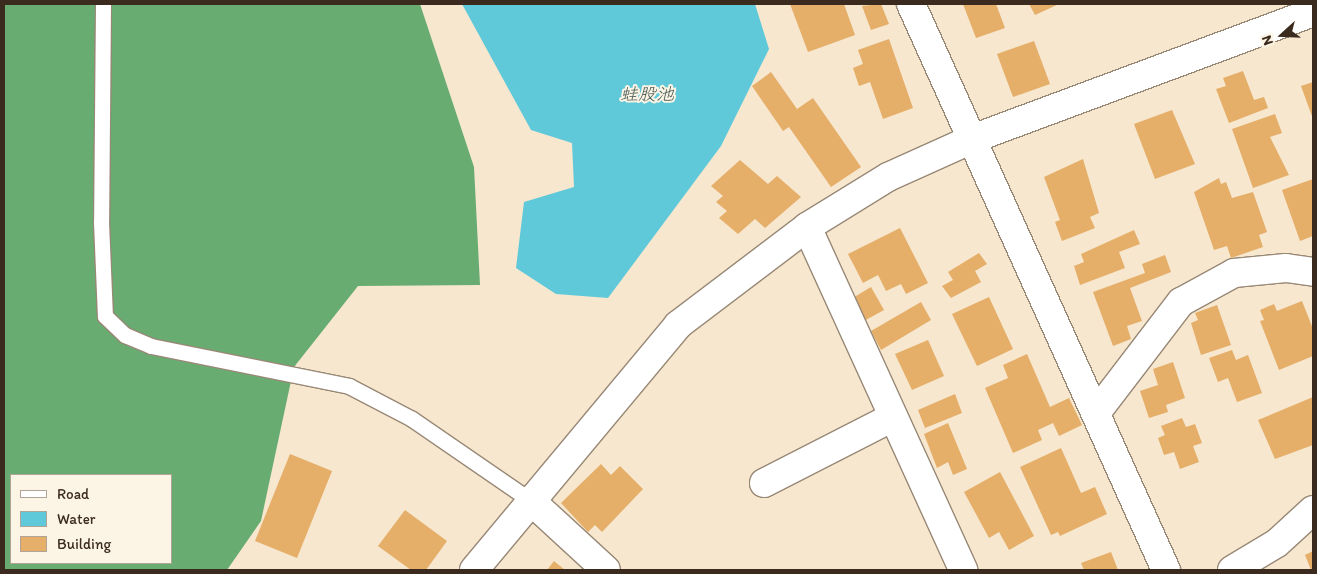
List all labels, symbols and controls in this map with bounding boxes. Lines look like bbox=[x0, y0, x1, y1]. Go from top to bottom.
north arrow bbox=[1257, 10, 1307, 60]
text: N bbox=[1258, 33, 1277, 48]
water label: 蛙股池 bbox=[620, 83, 674, 105]
legend bbox=[10, 474, 172, 564]
text: Road bbox=[57, 485, 89, 503]
text: Water bbox=[57, 510, 95, 528]
text: Building bbox=[57, 535, 111, 553]

